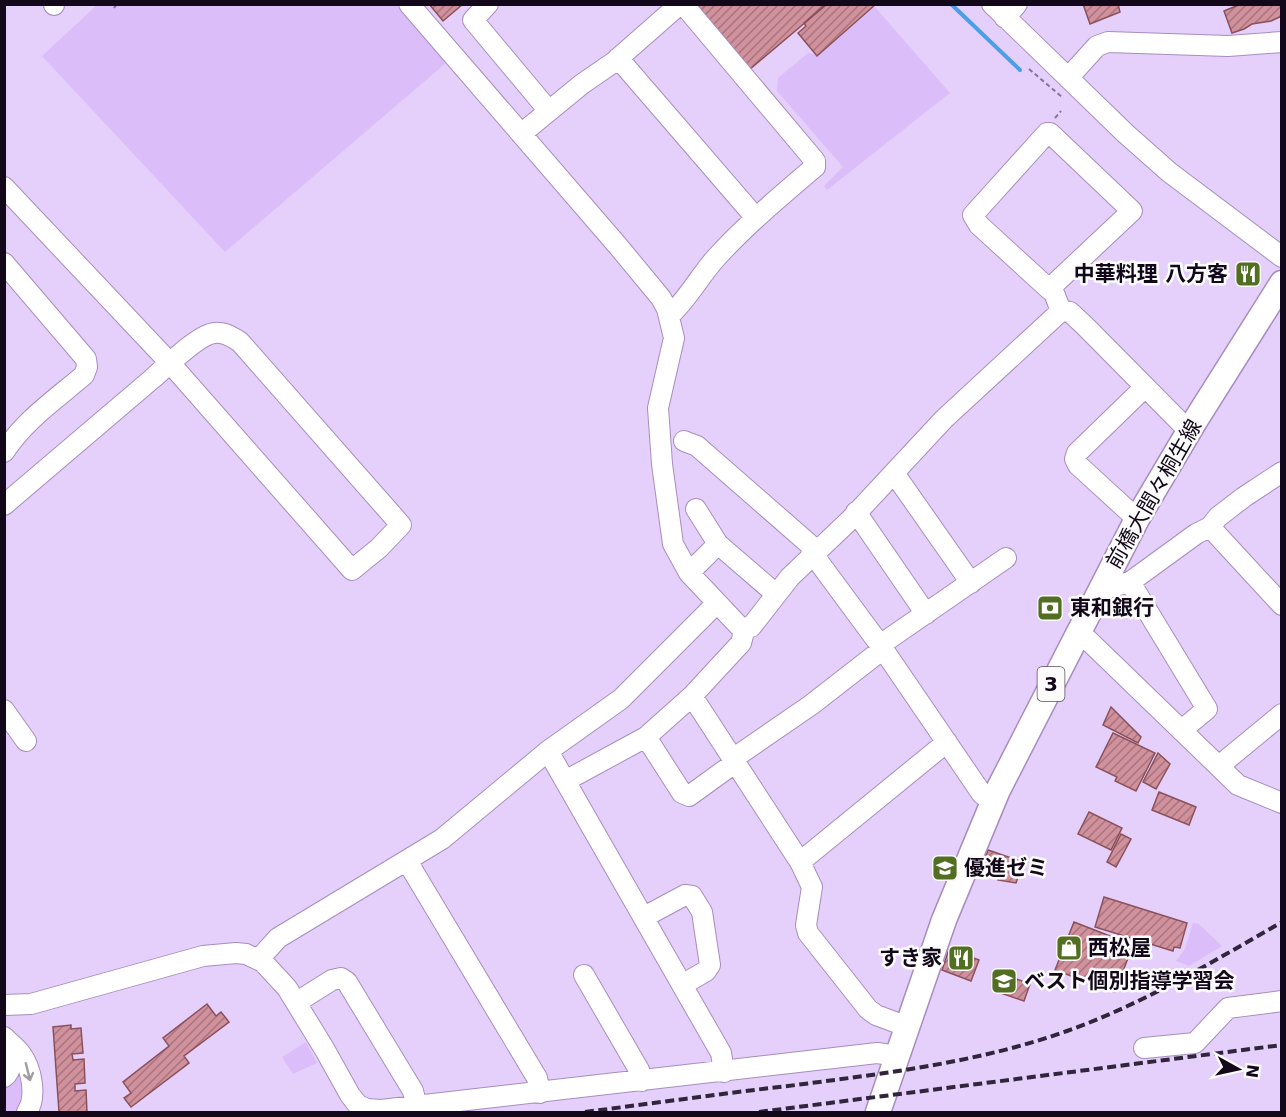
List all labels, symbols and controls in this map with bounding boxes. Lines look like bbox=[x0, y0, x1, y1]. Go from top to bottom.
restaurant icon: 中華料理 八方客 bbox=[1233, 259, 1263, 289]
place label: 中華料理 八方客 bbox=[1074, 262, 1228, 286]
street label: 前橋大間々桐生線 bbox=[1102, 415, 1206, 573]
bank icon: 東和銀行 bbox=[1035, 593, 1065, 623]
place label: 東和銀行 bbox=[1070, 596, 1154, 620]
road number: 3 bbox=[1038, 667, 1064, 701]
school or university icon: 優進ゼミ bbox=[930, 853, 960, 883]
place label: 優進ゼミ bbox=[964, 856, 1048, 880]
shop icon: 西松屋 bbox=[1054, 933, 1084, 963]
place label: 西松屋 bbox=[1088, 936, 1151, 960]
restaurant icon: すき家 bbox=[946, 943, 976, 973]
place label: すき家 bbox=[879, 946, 942, 970]
school or university icon: ベスト個別指導学習会 bbox=[989, 966, 1019, 996]
place label: ベスト個別指導学習会 bbox=[1024, 969, 1234, 993]
north arrow bbox=[1208, 1039, 1268, 1099]
one-way arrow bbox=[23, 1062, 34, 1081]
text: N bbox=[1242, 1063, 1263, 1079]

